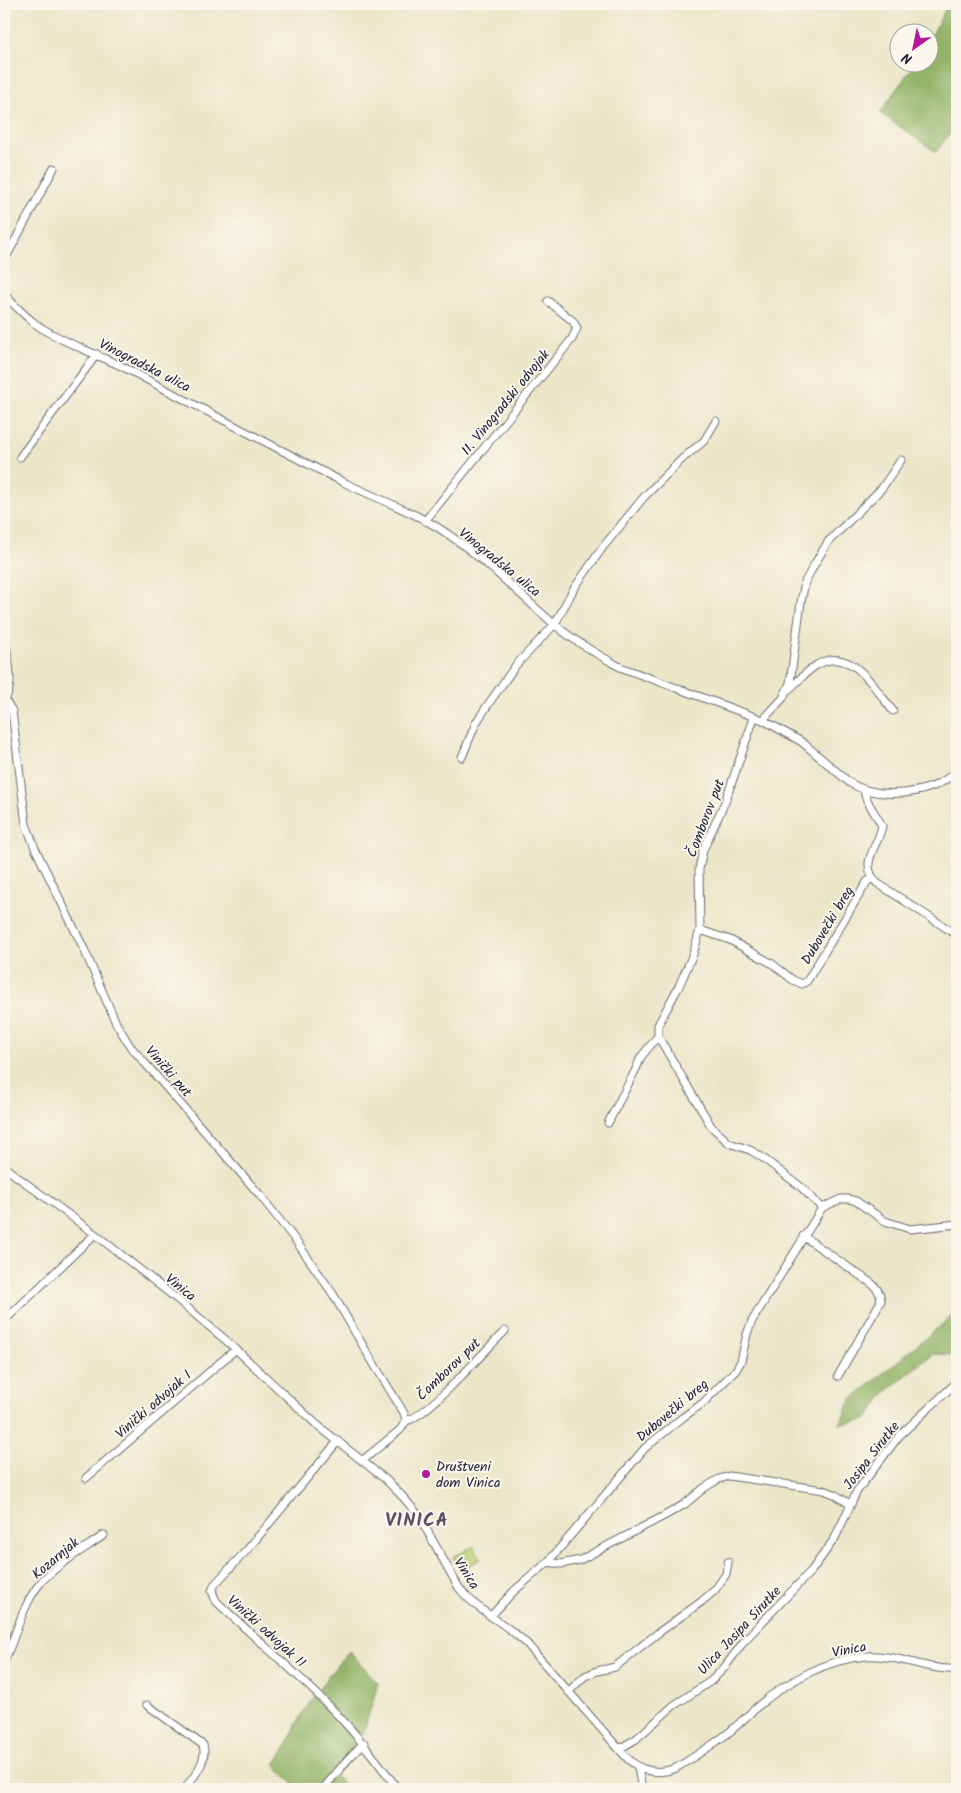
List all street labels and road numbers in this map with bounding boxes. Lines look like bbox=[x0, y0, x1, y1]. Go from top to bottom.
street label: Vinogradska ulica bbox=[95, 333, 194, 398]
street label: II. Vinogradski odvojak bbox=[456, 345, 556, 460]
street label: Vinogradska ulica bbox=[453, 523, 545, 603]
street label: Čomborov put bbox=[681, 776, 731, 861]
street label: Dubovečki breg bbox=[796, 882, 860, 969]
street label: Vinički put bbox=[140, 1041, 197, 1103]
street label: Vinica bbox=[160, 1268, 201, 1307]
street label: Čomborov put bbox=[411, 1333, 486, 1406]
street label: Vinički odvojak I bbox=[110, 1365, 197, 1444]
street label: Dubovečki breg bbox=[632, 1374, 714, 1448]
street label: Josipa Sirutke bbox=[838, 1416, 906, 1494]
street label: Kozarnjak bbox=[27, 1532, 85, 1585]
street label: Vinica bbox=[448, 1553, 485, 1594]
street label: Ulica Josipa Sirutke bbox=[692, 1581, 787, 1680]
street label: Vinički odvojak II bbox=[222, 1590, 311, 1673]
street label: Vinica bbox=[830, 1636, 868, 1664]

